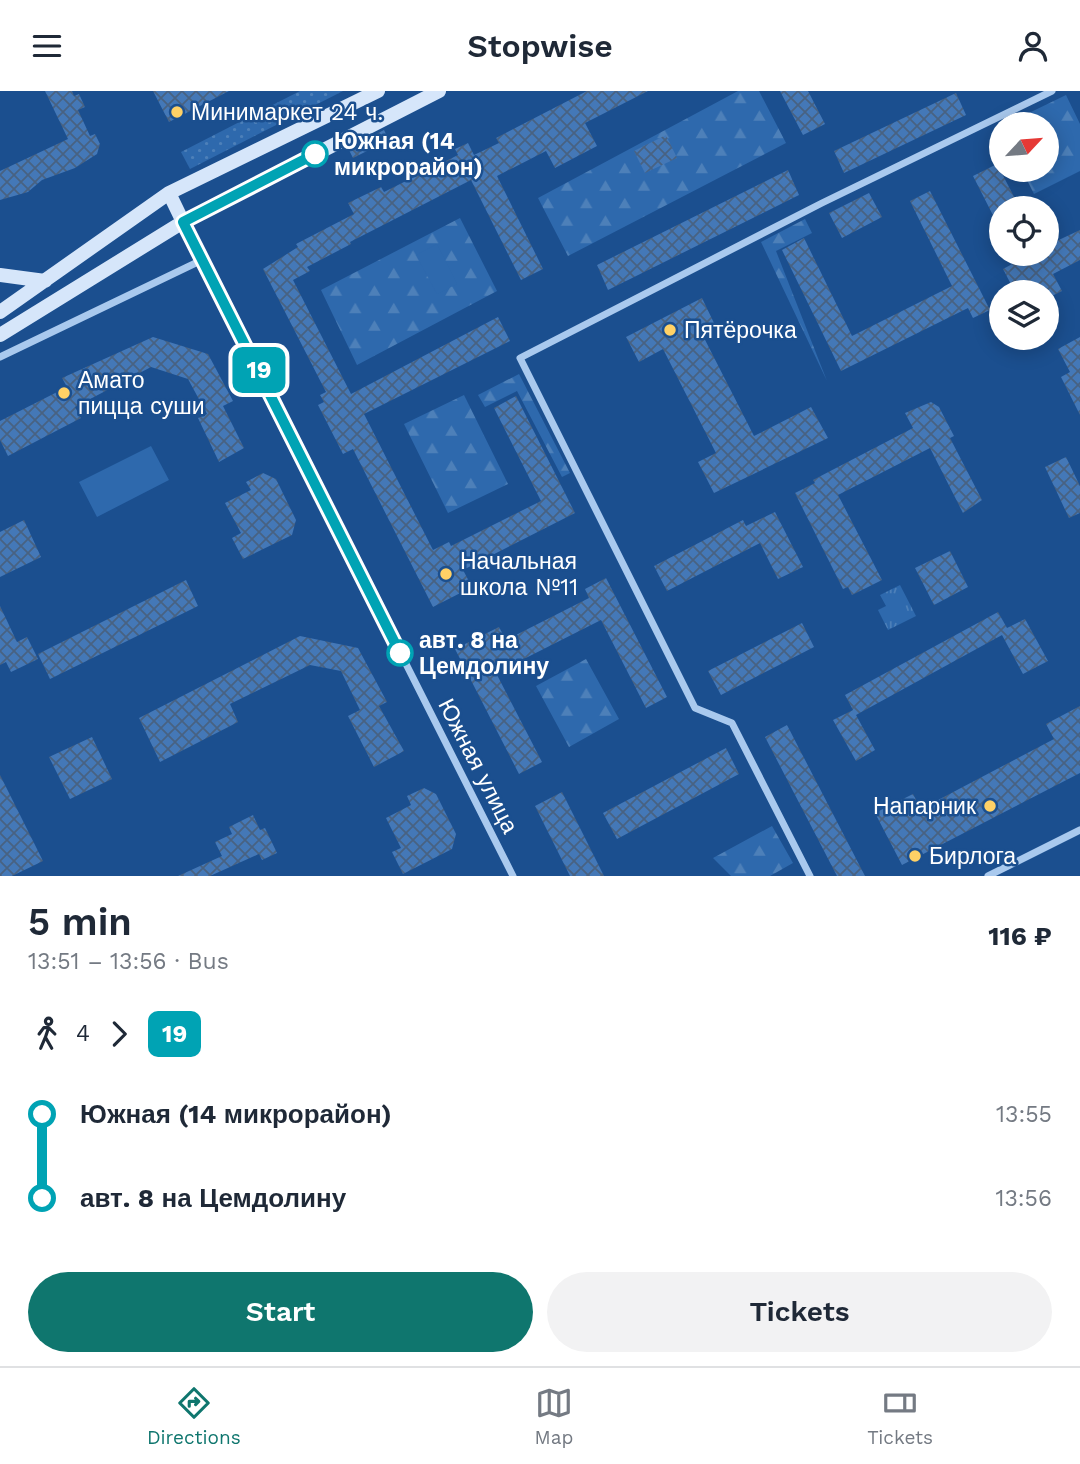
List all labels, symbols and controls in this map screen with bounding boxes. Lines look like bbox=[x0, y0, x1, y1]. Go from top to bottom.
icon: menu bbox=[28, 27, 66, 65]
text: Stopwise bbox=[467, 27, 613, 65]
icon: person bbox=[1014, 27, 1052, 65]
place label: Минимаркет 24 ч. bbox=[191, 99, 383, 126]
marker: Минимаркет 24 ч. bbox=[169, 104, 185, 120]
north arrow bbox=[989, 112, 1059, 182]
map controls bbox=[989, 112, 1059, 350]
place label: Южная (14 микрорайон) bbox=[334, 128, 483, 181]
marker: Южная (14 микрорайон) bbox=[302, 141, 328, 167]
button: locate bbox=[989, 196, 1059, 266]
button: layers bbox=[989, 280, 1059, 350]
place label: Пятёрочка bbox=[684, 317, 797, 344]
marker: Пятёрочка bbox=[662, 322, 678, 338]
line badge: 19 bbox=[228, 347, 290, 393]
text: 19 bbox=[246, 356, 272, 384]
place label: Амато пицца суши bbox=[78, 367, 205, 420]
marker: Амато пицца суши bbox=[56, 385, 72, 401]
place label: Начальная школа №11 bbox=[460, 548, 578, 601]
marker: Начальная школа №11 bbox=[438, 566, 454, 582]
place label: авт. 8 на Цемдолину bbox=[419, 627, 549, 680]
marker: авт. 8 на Цемдолину bbox=[387, 640, 413, 666]
street label: Южная улица bbox=[432, 694, 524, 838]
place label: Напарник bbox=[873, 793, 977, 820]
marker: Напарник bbox=[982, 798, 998, 814]
place label: Бирлога bbox=[929, 843, 1016, 870]
marker: Бирлога bbox=[907, 848, 923, 864]
text: 5 min bbox=[28, 900, 132, 944]
text: 116 ₽ bbox=[988, 921, 1052, 951]
text: 13:51 – 13:56 · Bus bbox=[28, 948, 229, 975]
icon: walk bbox=[28, 1015, 66, 1053]
icon: forward bbox=[100, 1015, 138, 1053]
text: 4 bbox=[76, 1020, 90, 1047]
text: 19 bbox=[162, 1020, 187, 1048]
text: Южная (14 микрорайон) bbox=[80, 1099, 392, 1129]
text: 13:55 bbox=[996, 1101, 1052, 1128]
text: авт. 8 на Цемдолину bbox=[80, 1183, 346, 1213]
text: 13:56 bbox=[995, 1185, 1052, 1212]
button: Start bbox=[28, 1272, 533, 1352]
button: Tickets bbox=[547, 1272, 1052, 1352]
tab: Directions bbox=[147, 1384, 241, 1449]
tab: Map bbox=[535, 1384, 573, 1449]
tab: Tickets bbox=[867, 1384, 933, 1449]

